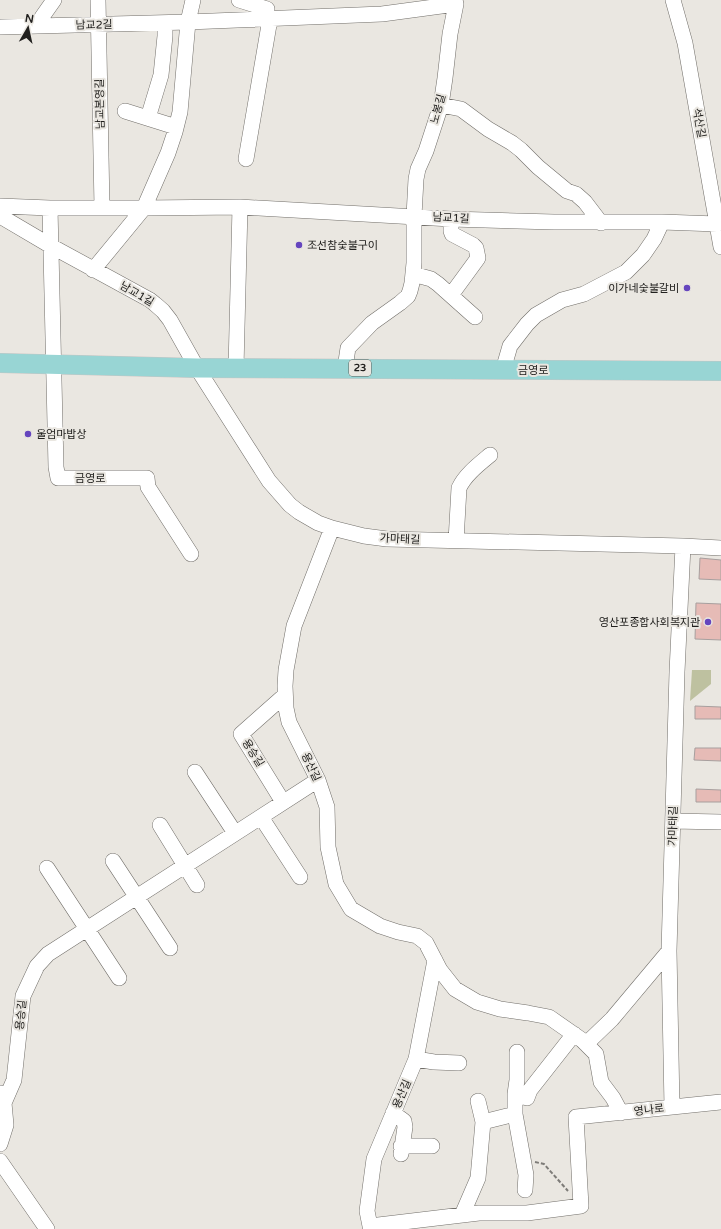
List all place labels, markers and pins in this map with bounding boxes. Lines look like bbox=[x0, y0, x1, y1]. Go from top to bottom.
place label: 조선참숯불구이 bbox=[307, 239, 378, 252]
marker: 조선참숯불구이 bbox=[294, 240, 304, 250]
place label: 이가네숯불갈비 bbox=[608, 282, 679, 295]
marker: 이가네숯불갈비 bbox=[682, 283, 692, 293]
place label: 울엄마밥상 bbox=[36, 428, 87, 441]
marker: 울엄마밥상 bbox=[23, 429, 33, 439]
place label: 영산포종합사회복지관 bbox=[599, 616, 700, 629]
marker: 영산포종합사회복지관 bbox=[703, 617, 713, 627]

